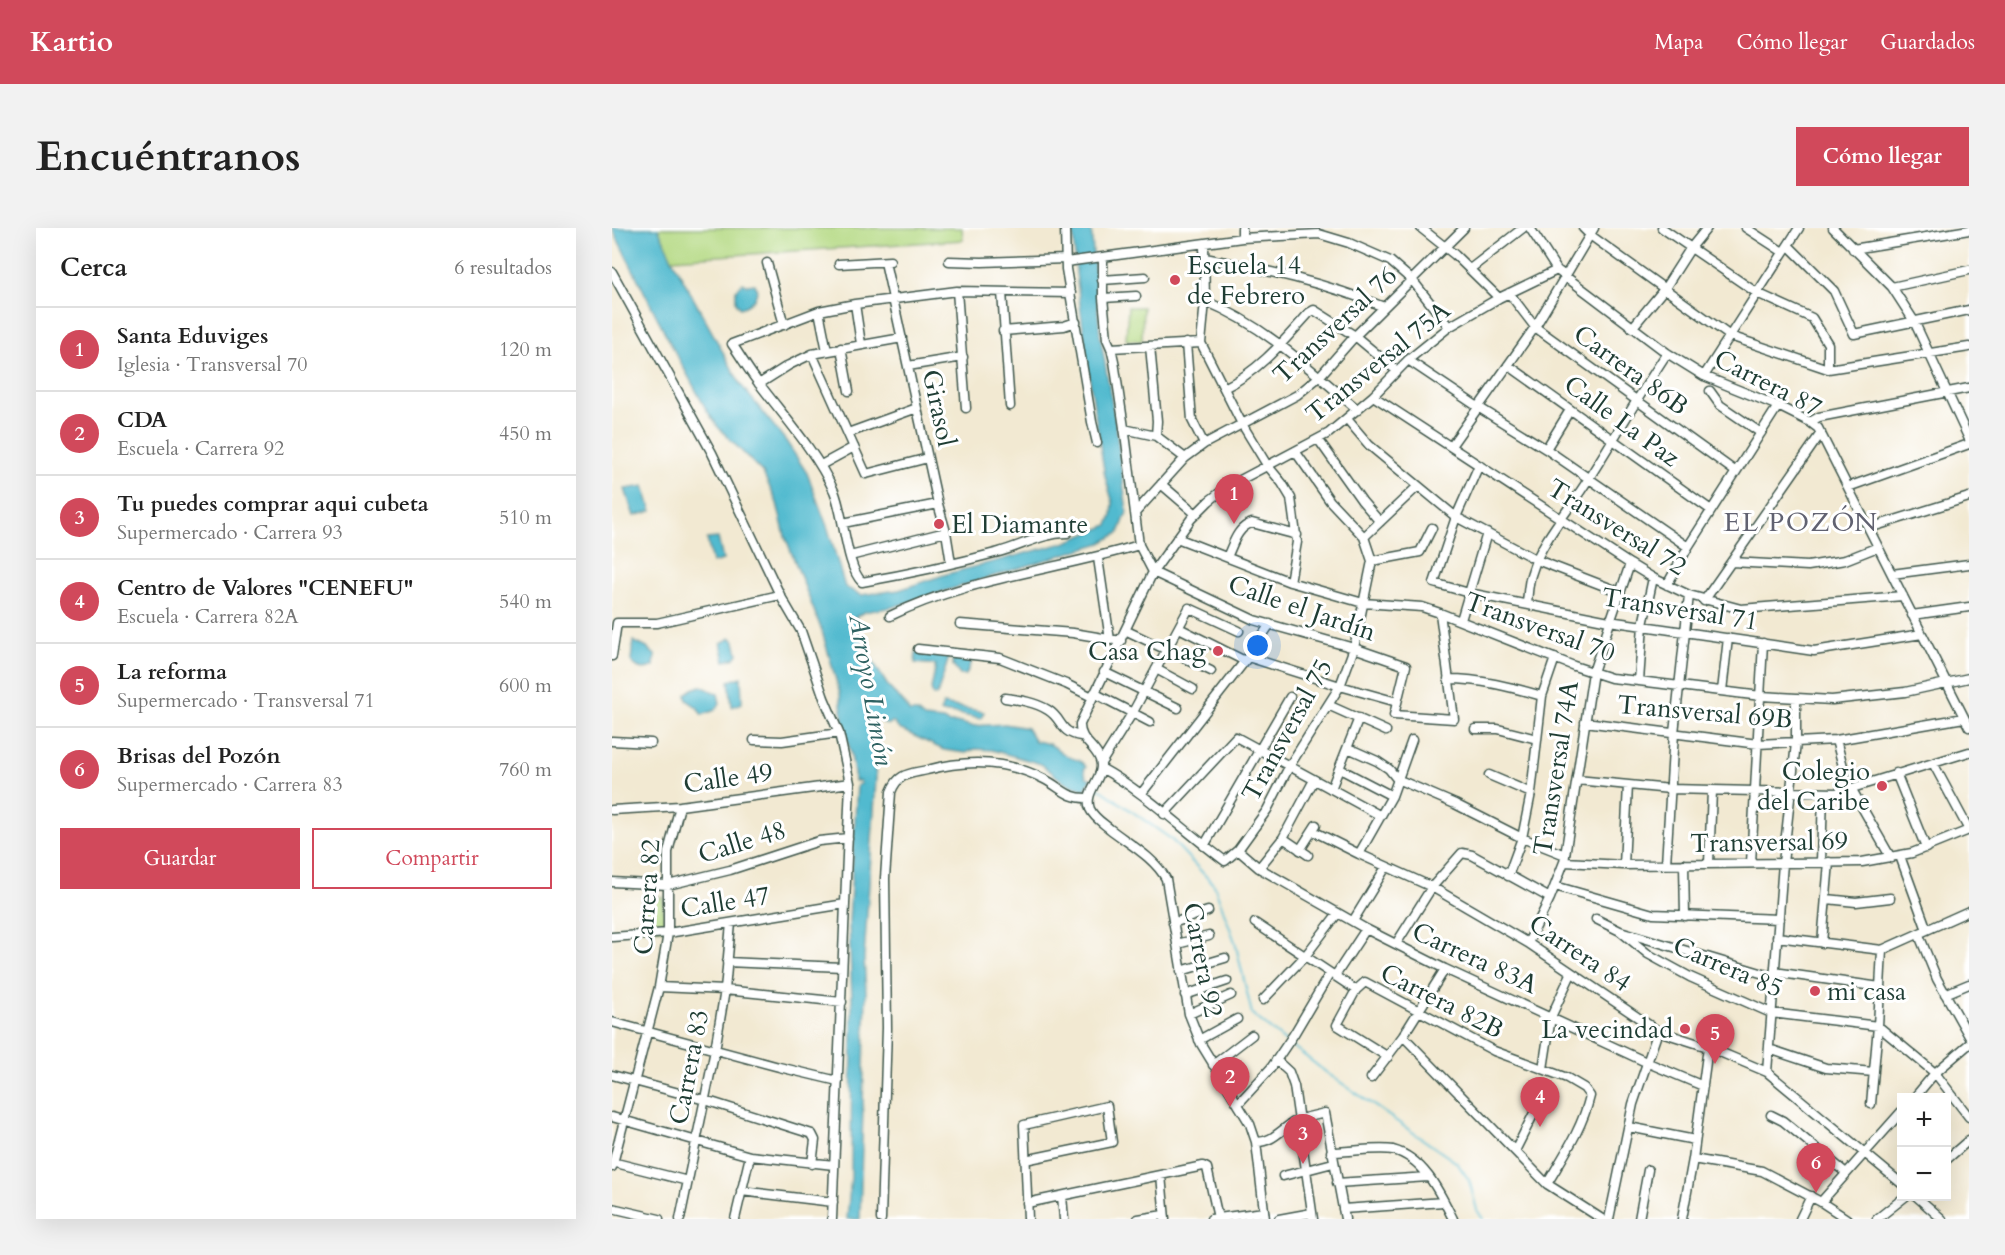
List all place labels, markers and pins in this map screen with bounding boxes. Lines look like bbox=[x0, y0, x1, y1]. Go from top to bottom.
place label: Escuela 14 de Febrero bbox=[1187, 248, 1305, 313]
marker: Escuela 14 de Febrero bbox=[1168, 273, 1182, 287]
pin: 1 bbox=[1214, 474, 1254, 524]
place label: El Diamante bbox=[951, 507, 1088, 542]
marker: El Diamante bbox=[932, 517, 946, 531]
place label: Casa Chag bbox=[1088, 634, 1206, 669]
marker: Casa Chag bbox=[1211, 644, 1225, 658]
place label: Colegio del Caribe bbox=[1757, 754, 1870, 819]
marker: Colegio del Caribe bbox=[1875, 779, 1889, 793]
place label: mi casa bbox=[1827, 974, 1906, 1009]
marker: mi casa bbox=[1808, 984, 1822, 998]
place label: La vecindad bbox=[1541, 1012, 1673, 1047]
pin: 5 bbox=[1696, 1014, 1734, 1064]
marker: La vecindad bbox=[1678, 1022, 1692, 1036]
pin: 2 bbox=[1210, 1058, 1250, 1107]
pin: 4 bbox=[1520, 1078, 1560, 1127]
pin: 3 bbox=[1284, 1114, 1322, 1164]
pin: 6 bbox=[1796, 1144, 1836, 1193]

